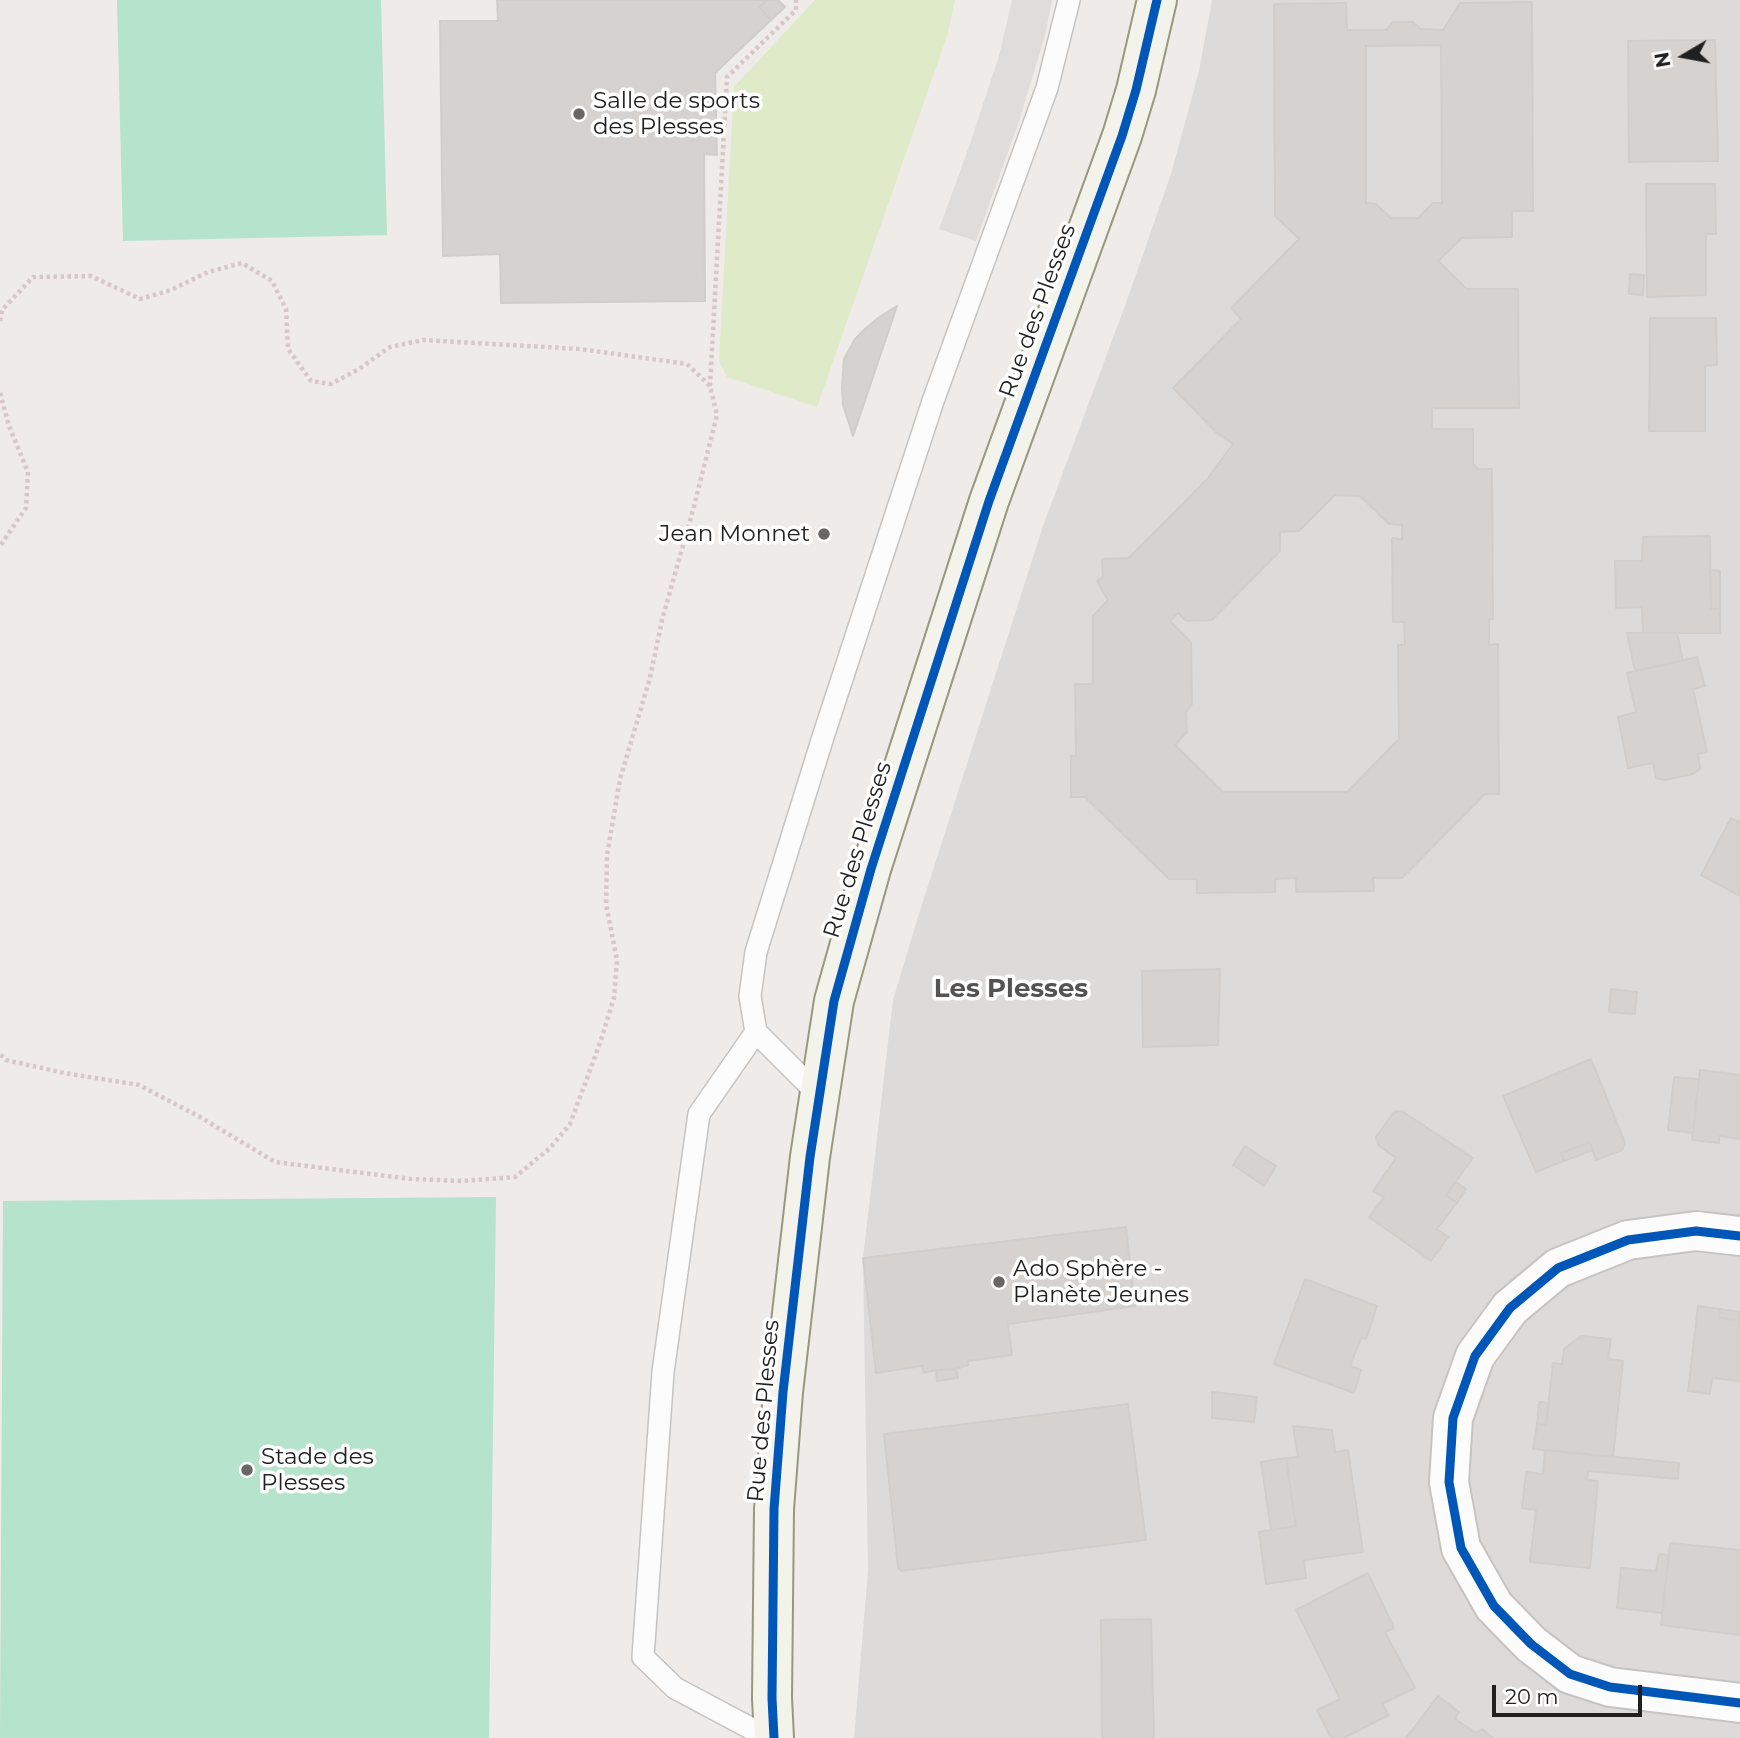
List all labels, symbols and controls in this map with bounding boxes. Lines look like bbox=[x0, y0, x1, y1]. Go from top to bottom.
north arrow bbox=[1649, 21, 1719, 91]
text: N bbox=[1650, 50, 1675, 69]
place label: Salle de sports des Plesses bbox=[593, 87, 760, 141]
marker: Salle de sports des Plesses bbox=[571, 106, 587, 122]
street label: Rue des Plesses bbox=[994, 220, 1082, 402]
place label: Jean Monnet bbox=[659, 520, 810, 548]
marker: Jean Monnet bbox=[816, 526, 832, 542]
street label: Rue des Plesses bbox=[818, 759, 898, 941]
district label: Les Plesses bbox=[934, 973, 1088, 1005]
place label: Ado Sphère - Planète Jeunes bbox=[1013, 1255, 1189, 1309]
marker: Ado Sphère - Planète Jeunes bbox=[991, 1274, 1007, 1290]
street label: Rue des Plesses bbox=[742, 1319, 786, 1503]
place label: Stade des Plesses bbox=[261, 1443, 374, 1497]
marker: Stade des Plesses bbox=[239, 1462, 255, 1478]
scale bar bbox=[1495, 1672, 1646, 1716]
text: 20 m bbox=[1505, 1684, 1559, 1709]

